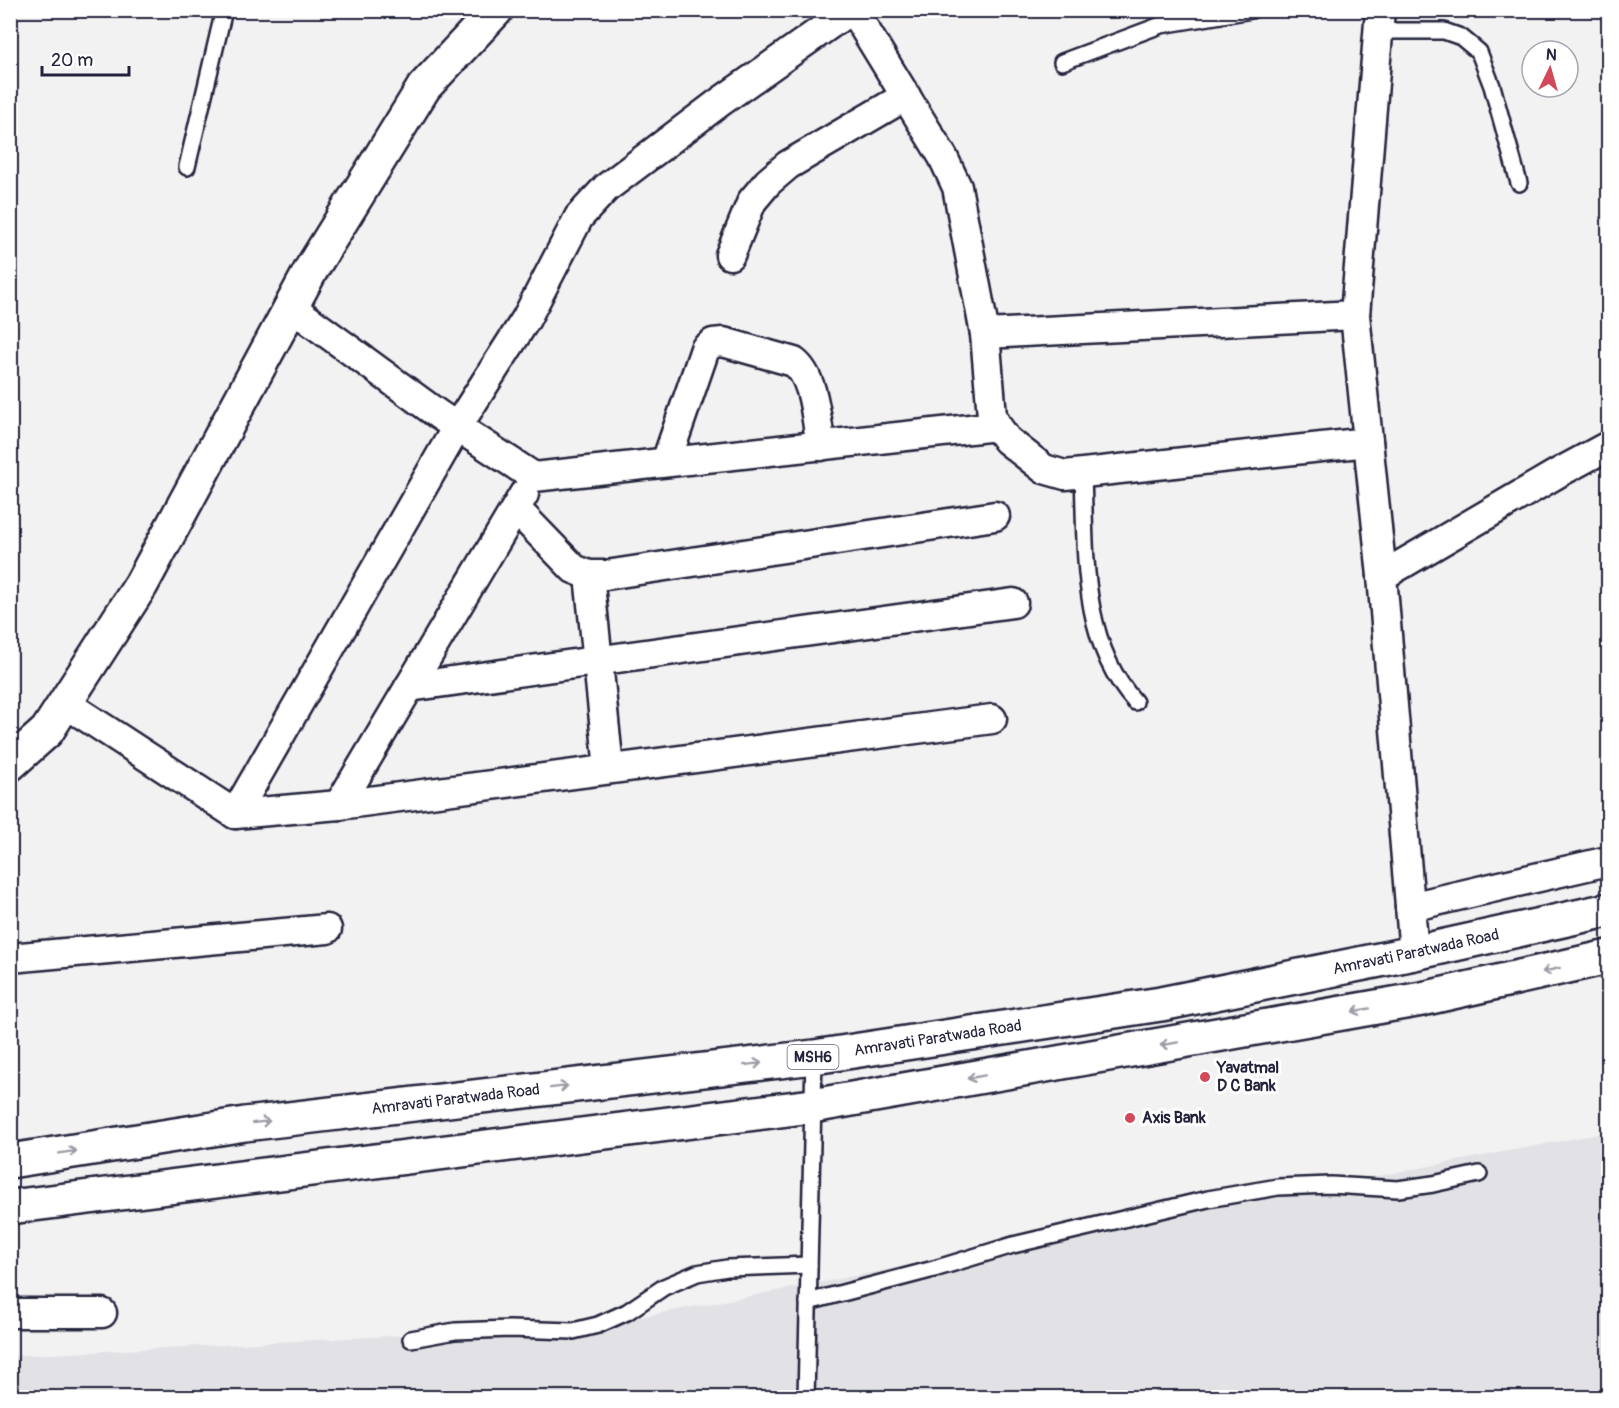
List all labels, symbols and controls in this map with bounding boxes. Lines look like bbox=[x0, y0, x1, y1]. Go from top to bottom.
scale bar bbox=[42, 39, 129, 77]
north arrow bbox=[1520, 39, 1580, 99]
text: N bbox=[1545, 45, 1558, 66]
text: 20 m bbox=[51, 49, 93, 72]
street label: Amravati Paratwada Road bbox=[1331, 924, 1501, 979]
one-way arrow bbox=[1542, 965, 1562, 976]
one-way arrow bbox=[1351, 1005, 1371, 1016]
street label: Amravati Paratwada Road bbox=[852, 1015, 1023, 1061]
one-way arrow bbox=[1159, 1038, 1179, 1049]
road number: MSH6 bbox=[788, 1045, 838, 1069]
place label: Yavatmal D C Bank bbox=[1216, 1058, 1279, 1096]
one-way arrow bbox=[742, 1059, 762, 1070]
marker: Yavatmal D C Bank bbox=[1198, 1070, 1212, 1084]
one-way arrow bbox=[967, 1072, 987, 1083]
street label: Amravati Paratwada Road bbox=[370, 1079, 541, 1119]
one-way arrow bbox=[549, 1082, 568, 1093]
place label: Axis Bank bbox=[1142, 1108, 1206, 1128]
marker: Axis Bank bbox=[1123, 1111, 1137, 1125]
one-way arrow bbox=[251, 1116, 270, 1127]
one-way arrow bbox=[58, 1146, 78, 1157]

